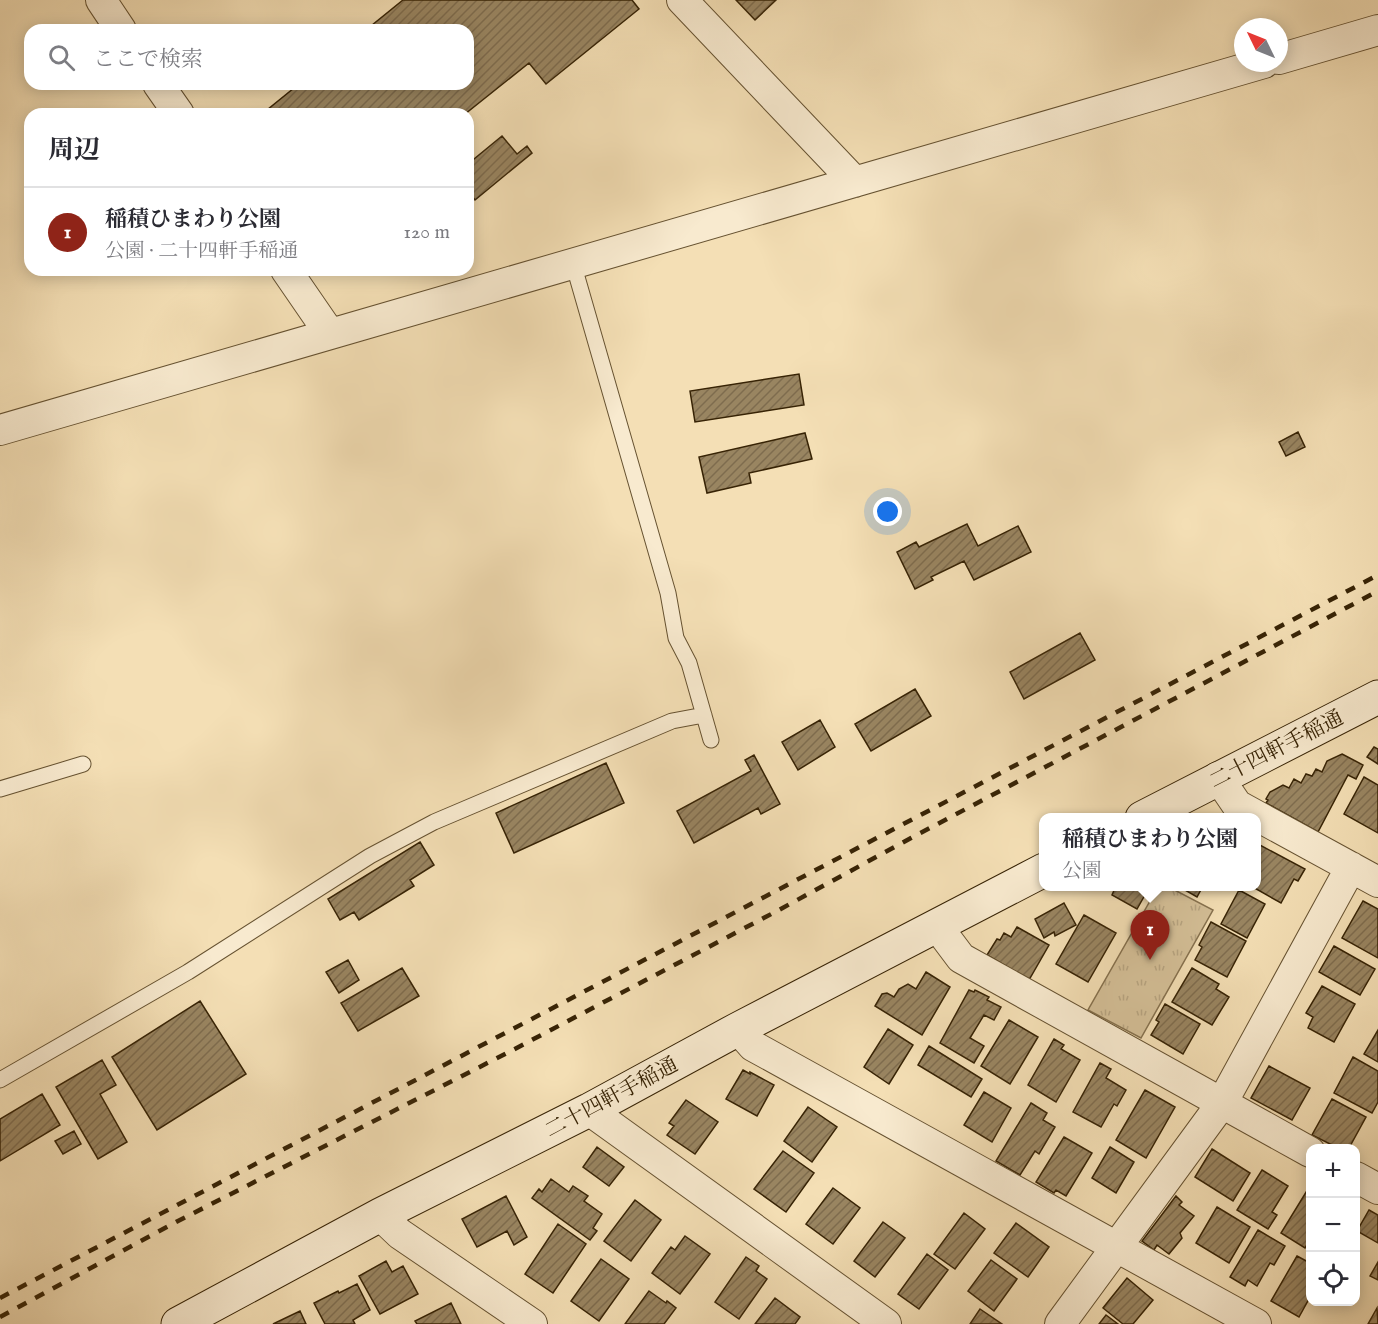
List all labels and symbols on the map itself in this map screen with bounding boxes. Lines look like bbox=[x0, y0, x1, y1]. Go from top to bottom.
north arrow bbox=[1234, 18, 1288, 72]
your location bbox=[873, 497, 902, 526]
street label: 二十四軒手稲通 bbox=[1205, 705, 1348, 796]
pin: 1 bbox=[1130, 910, 1170, 960]
street label: 二十四軒手稲通 bbox=[540, 1052, 683, 1145]

